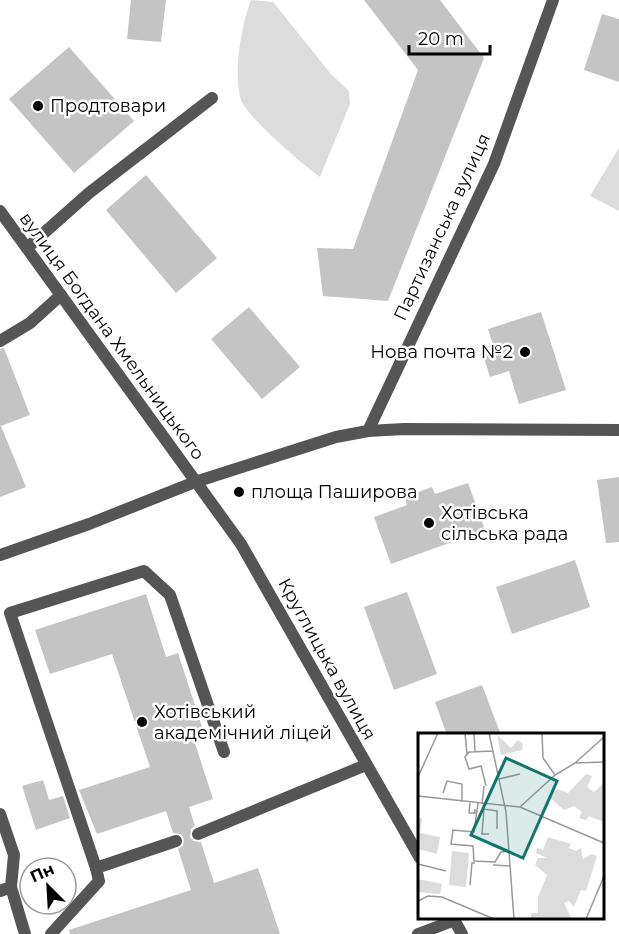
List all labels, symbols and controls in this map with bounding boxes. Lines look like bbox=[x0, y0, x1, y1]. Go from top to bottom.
scale bar bbox=[409, 18, 490, 56]
text: 20 m bbox=[418, 28, 464, 50]
place label: Продтовари bbox=[50, 95, 166, 117]
marker: Продтовари bbox=[31, 99, 45, 113]
street label: Партизанська вулиця bbox=[389, 130, 495, 324]
street label: вулиця Богдана Хмельницького bbox=[15, 208, 209, 464]
place label: Нова почта №2 bbox=[370, 341, 513, 363]
marker: Нова почта №2 bbox=[518, 345, 532, 359]
place label: площа Паширова bbox=[251, 481, 418, 503]
marker: площа Паширова bbox=[232, 485, 246, 499]
place label: Хотівська сільська рада bbox=[441, 502, 568, 545]
marker: Хотівська сільська рада bbox=[422, 516, 436, 530]
street label: Круглицька вулиця bbox=[273, 574, 381, 744]
place label: Хотівський академічний ліцей bbox=[154, 701, 332, 744]
marker: Хотівський академічний ліцей bbox=[135, 715, 149, 729]
inset map bbox=[418, 733, 604, 919]
north arrow bbox=[18, 856, 78, 916]
text: Пн bbox=[27, 859, 57, 886]

